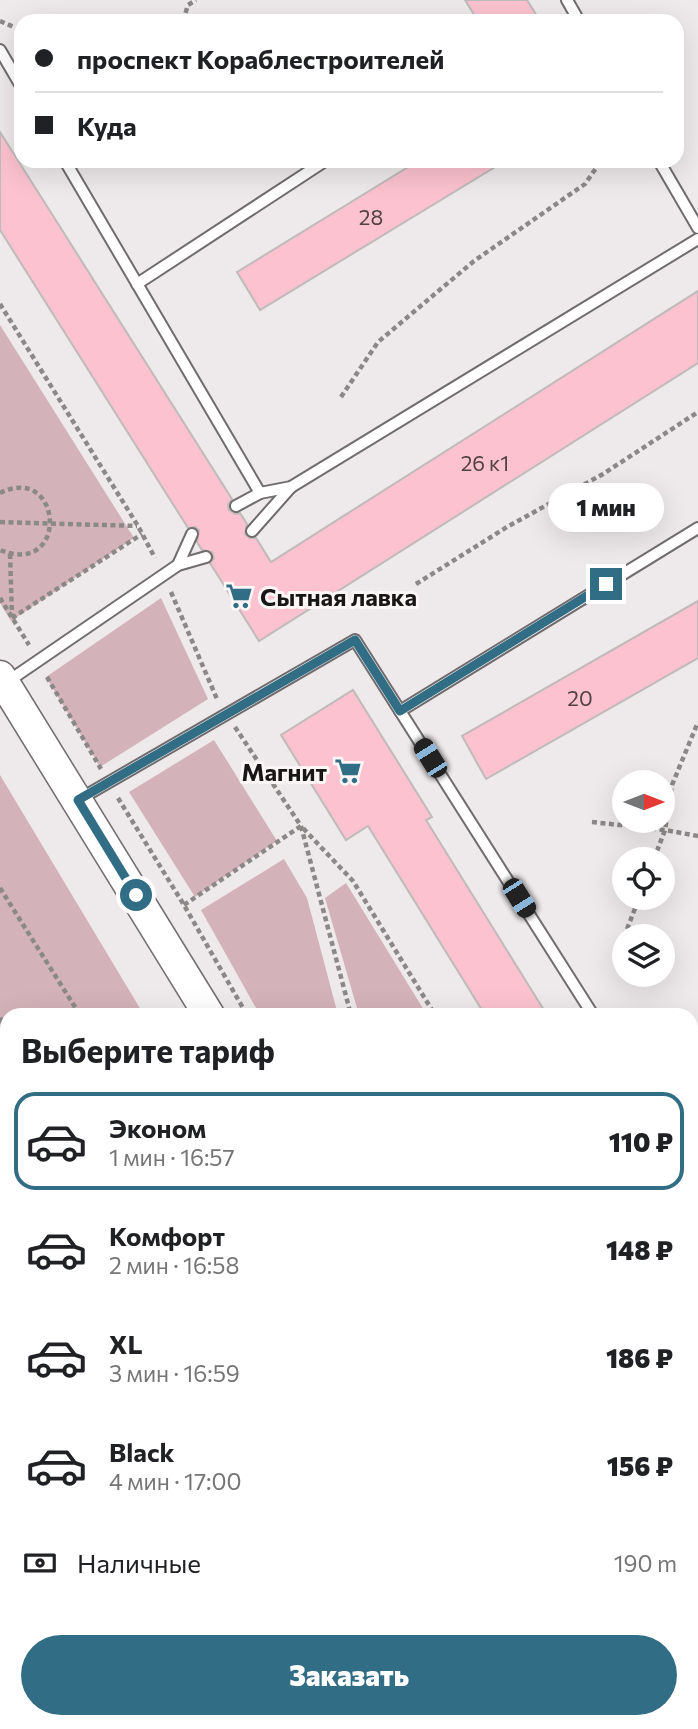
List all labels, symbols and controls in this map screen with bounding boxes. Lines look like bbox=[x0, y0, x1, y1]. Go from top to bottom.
text: проспект Кораблестроителей bbox=[77, 43, 444, 74]
text: Куда bbox=[77, 110, 137, 141]
house number: 28 bbox=[359, 204, 383, 229]
house number: 26 к1 bbox=[461, 450, 509, 475]
callout: 1 мин bbox=[548, 482, 664, 532]
text: 1 мин bbox=[576, 493, 636, 521]
route end bbox=[590, 568, 622, 600]
supermarket icon: Сытная лавка bbox=[224, 581, 254, 611]
place label: Сытная лавка bbox=[260, 582, 417, 611]
house number: 20 bbox=[567, 685, 593, 710]
car bbox=[410, 735, 451, 781]
supermarket icon: Магнит bbox=[333, 756, 363, 786]
place label: Магнит bbox=[242, 757, 327, 786]
north arrow bbox=[612, 770, 676, 833]
map controls bbox=[612, 770, 675, 987]
button: locate bbox=[612, 847, 675, 910]
car bbox=[499, 875, 540, 921]
route start bbox=[120, 879, 152, 911]
button: layers bbox=[612, 924, 675, 987]
text: Выберите тариф bbox=[21, 1030, 275, 1070]
icon: car bbox=[25, 1110, 88, 1173]
text: Эконом bbox=[109, 1112, 206, 1143]
text: 110 ₽ bbox=[609, 1126, 673, 1157]
text: 1 мин · 16:57 bbox=[109, 1143, 235, 1171]
icon: car bbox=[25, 1218, 88, 1281]
text: Комфорт bbox=[109, 1220, 225, 1251]
text: 148 ₽ bbox=[606, 1234, 673, 1265]
text: 2 мин · 16:58 bbox=[109, 1251, 239, 1279]
icon: car bbox=[25, 1326, 88, 1389]
text: XL bbox=[109, 1328, 143, 1359]
text: 186 ₽ bbox=[606, 1342, 673, 1373]
text: 3 мин · 16:59 bbox=[109, 1359, 240, 1387]
icon: car bbox=[25, 1434, 88, 1497]
text: Black bbox=[109, 1436, 175, 1467]
text: 156 ₽ bbox=[607, 1450, 673, 1481]
text: 4 мин · 17:00 bbox=[109, 1467, 242, 1495]
icon: cash bbox=[21, 1544, 59, 1582]
text: Наличные bbox=[77, 1547, 201, 1578]
text: 190 m bbox=[614, 1549, 677, 1577]
button: Заказать bbox=[21, 1635, 677, 1715]

